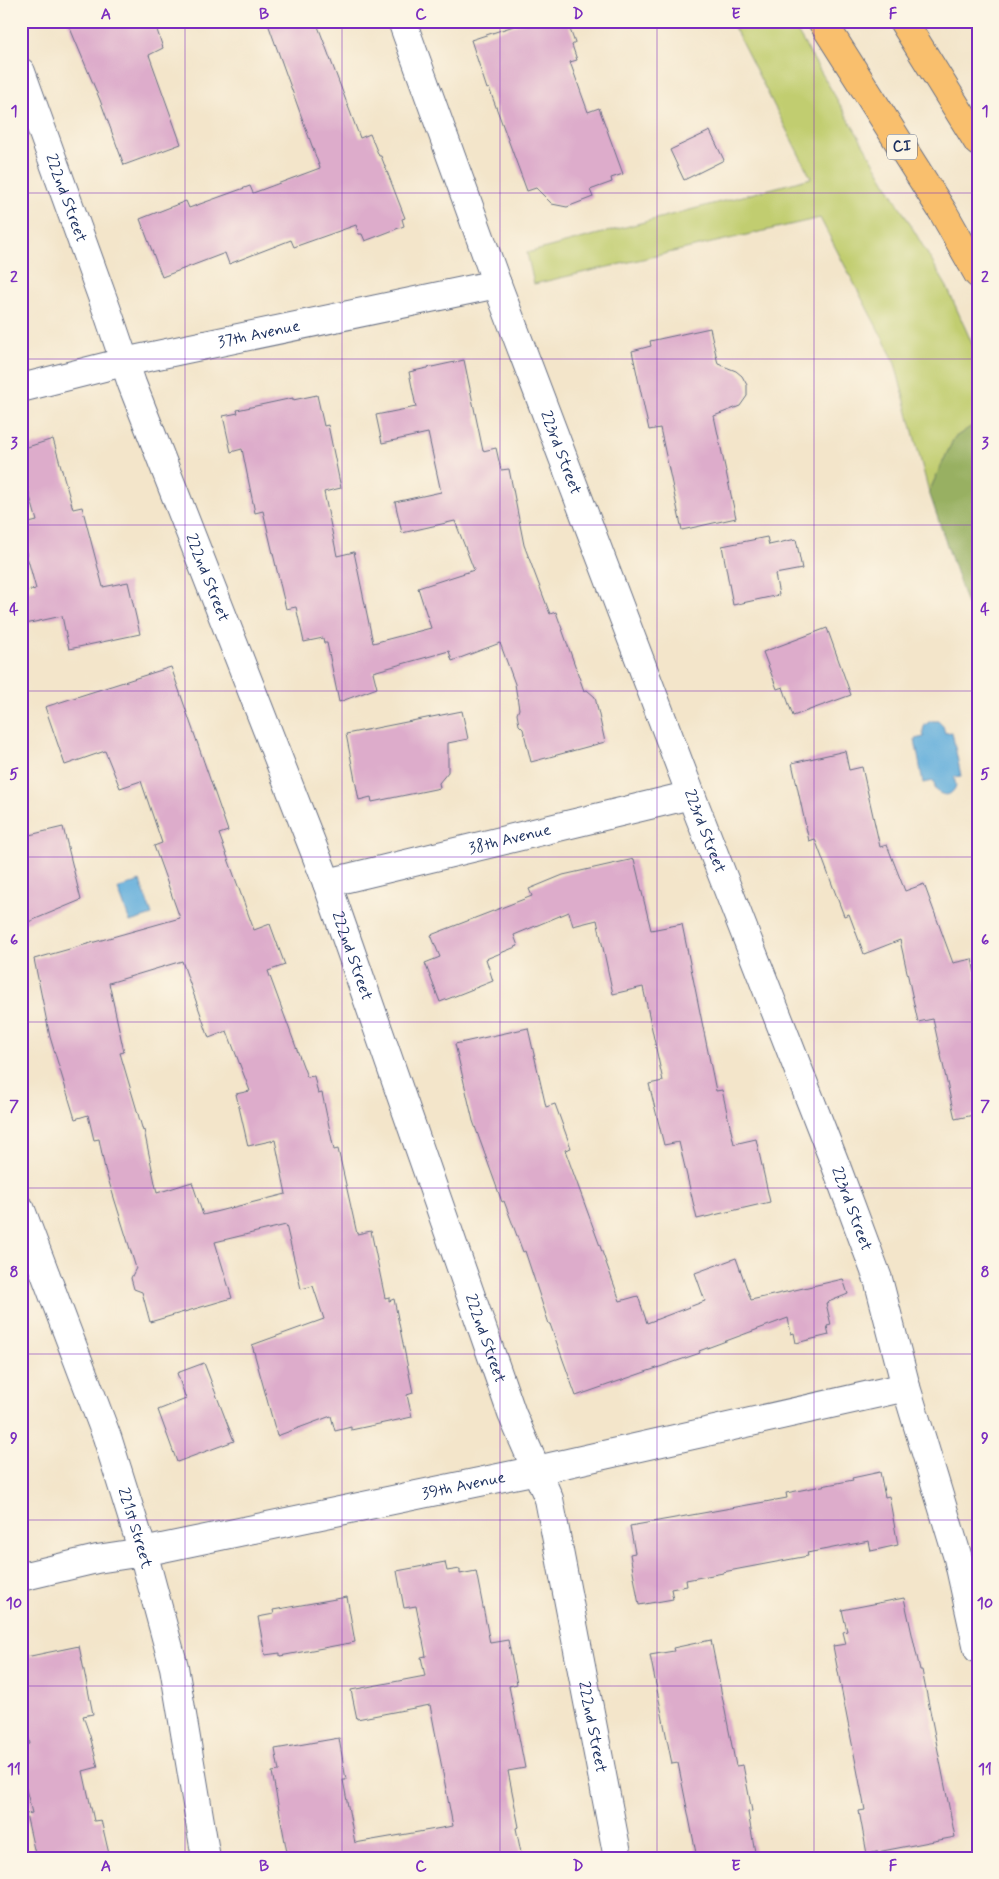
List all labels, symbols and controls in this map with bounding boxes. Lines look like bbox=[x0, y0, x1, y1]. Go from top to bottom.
text: A bbox=[101, 4, 111, 25]
text: B bbox=[259, 4, 269, 25]
text: C bbox=[415, 4, 427, 25]
text: D bbox=[572, 4, 584, 25]
text: E bbox=[731, 4, 741, 25]
text: F bbox=[889, 4, 898, 25]
text: 1 bbox=[10, 101, 18, 122]
text: 1 bbox=[981, 101, 989, 122]
road number: CI bbox=[887, 134, 917, 160]
street label: 222nd Street bbox=[41, 151, 92, 246]
text: 2 bbox=[10, 267, 18, 288]
text: 2 bbox=[981, 267, 989, 288]
street label: 37th Avenue bbox=[216, 315, 302, 353]
street label: 223rd Street bbox=[536, 408, 587, 498]
text: 3 bbox=[10, 433, 18, 454]
text: 3 bbox=[981, 433, 989, 454]
street label: 222nd Street bbox=[181, 530, 235, 625]
text: 4 bbox=[9, 599, 19, 620]
text: 4 bbox=[980, 599, 990, 620]
text: 5 bbox=[9, 764, 19, 785]
text: 5 bbox=[980, 764, 990, 785]
street label: 223rd Street bbox=[679, 786, 731, 876]
street label: 38th Avenue bbox=[466, 819, 553, 859]
street label: 222nd Street bbox=[327, 908, 378, 1004]
text: 6 bbox=[10, 930, 18, 951]
text: 6 bbox=[981, 930, 989, 951]
text: 7 bbox=[9, 1096, 19, 1117]
text: 7 bbox=[980, 1096, 990, 1117]
street label: 223rd Street bbox=[827, 1164, 877, 1254]
text: 8 bbox=[9, 1262, 19, 1283]
text: 8 bbox=[980, 1262, 990, 1283]
street label: 222nd Street bbox=[460, 1291, 511, 1386]
text: 9 bbox=[10, 1428, 18, 1449]
text: 9 bbox=[981, 1428, 989, 1449]
street label: 39th Avenue bbox=[420, 1466, 507, 1504]
street label: 221st Street bbox=[113, 1485, 158, 1571]
text: 10 bbox=[6, 1593, 22, 1614]
text: 10 bbox=[977, 1593, 993, 1614]
street label: 222nd Street bbox=[574, 1679, 612, 1775]
text: 11 bbox=[7, 1759, 21, 1780]
text: 11 bbox=[978, 1759, 992, 1780]
text: A bbox=[101, 1856, 111, 1877]
text: B bbox=[259, 1856, 269, 1877]
text: C bbox=[415, 1856, 427, 1877]
text: D bbox=[572, 1856, 584, 1877]
text: E bbox=[731, 1856, 741, 1877]
text: F bbox=[889, 1856, 898, 1877]

